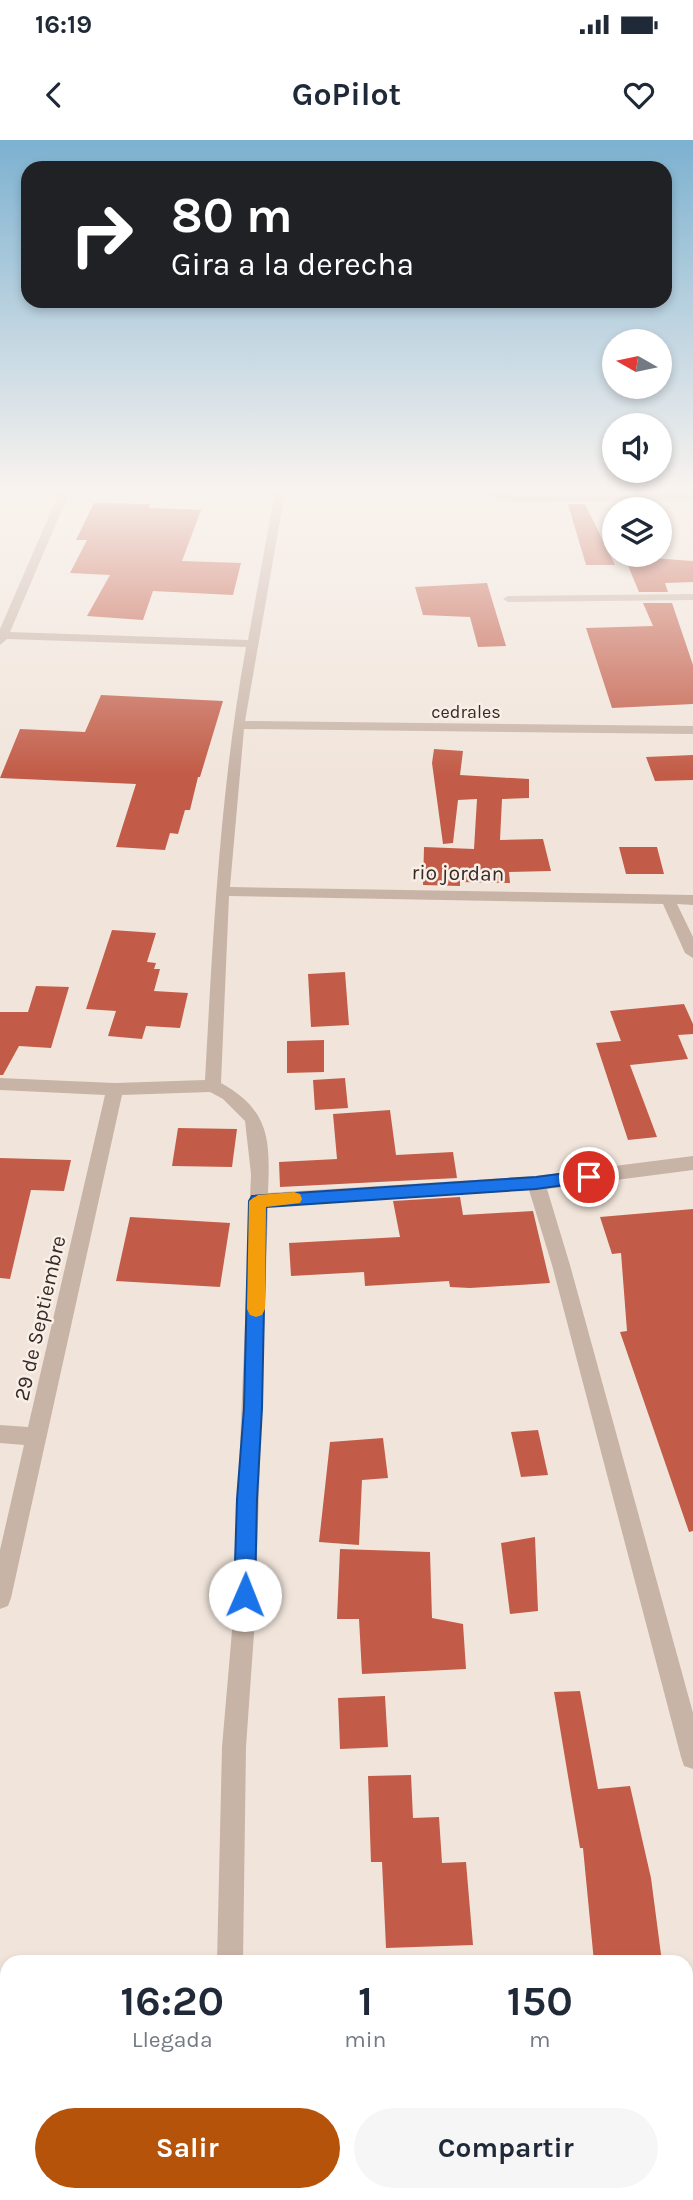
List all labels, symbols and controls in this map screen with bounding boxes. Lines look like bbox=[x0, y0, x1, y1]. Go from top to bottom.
text: 16:19 bbox=[35, 9, 92, 40]
icon: back bbox=[35, 76, 73, 114]
text: GoPilot bbox=[292, 76, 401, 113]
icon: heart bbox=[620, 76, 658, 114]
text: 80 m bbox=[171, 187, 293, 244]
icon: right bbox=[56, 189, 147, 280]
text: Gira a la derecha bbox=[171, 246, 414, 283]
north arrow bbox=[602, 329, 672, 399]
map controls bbox=[602, 329, 672, 567]
button: sound bbox=[602, 413, 672, 483]
button: layers bbox=[602, 497, 672, 567]
street label: cedrales bbox=[431, 701, 501, 723]
street label: rio jordan bbox=[411, 860, 505, 886]
pin bbox=[559, 1147, 619, 1207]
icon: arrive bbox=[570, 1158, 608, 1196]
street label: 29 de Septiembre bbox=[9, 1233, 71, 1403]
position arrow bbox=[208, 1558, 282, 1632]
text: 16:20 bbox=[120, 1976, 224, 2026]
text: 1 bbox=[358, 1976, 373, 2026]
text: 150 bbox=[507, 1976, 573, 2026]
text: Llegada bbox=[132, 2026, 213, 2053]
text: min bbox=[344, 2026, 387, 2053]
text: m bbox=[529, 2026, 550, 2053]
button: Salir bbox=[35, 2108, 340, 2188]
button: Compartir bbox=[354, 2108, 658, 2188]

